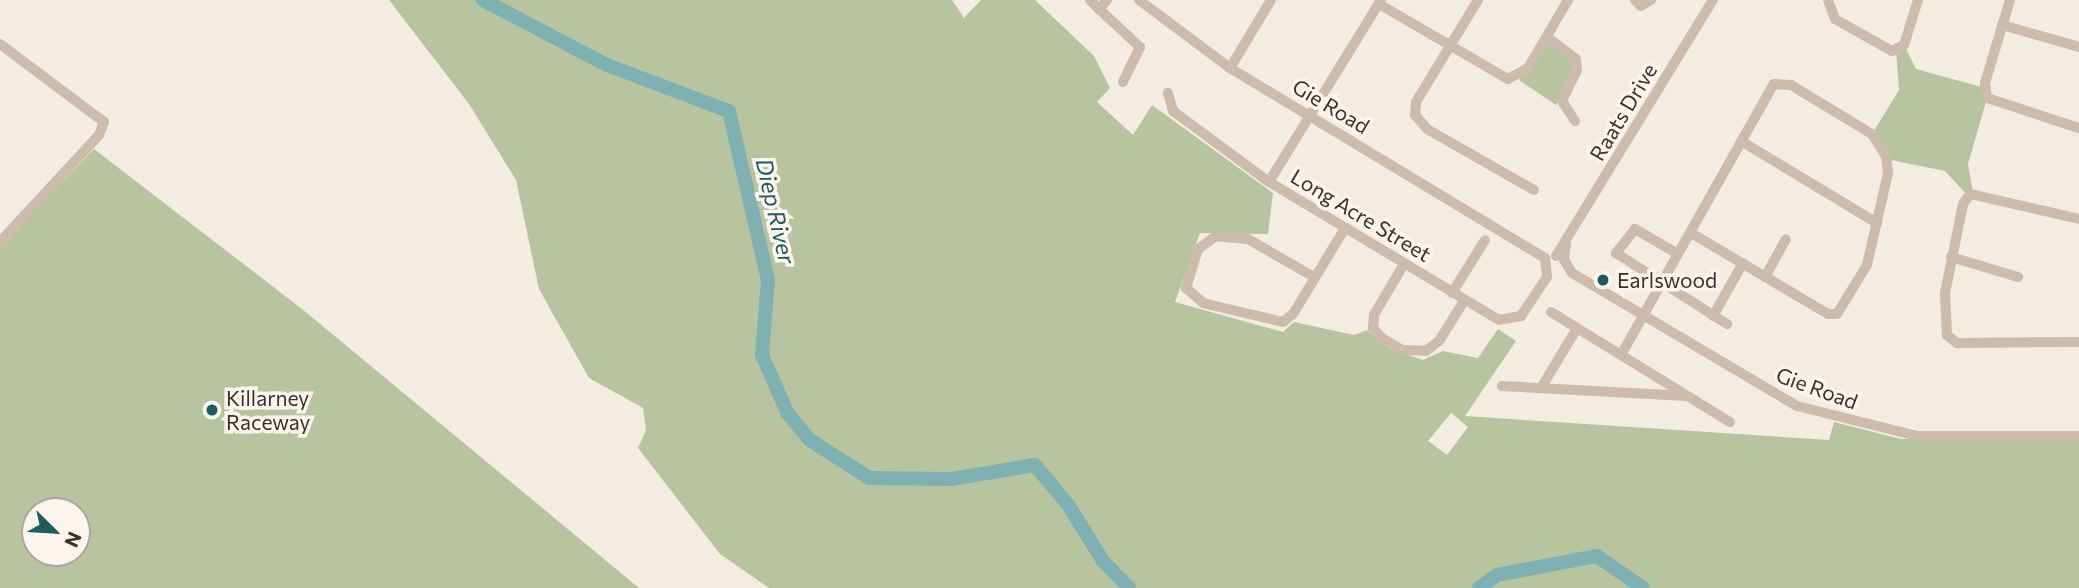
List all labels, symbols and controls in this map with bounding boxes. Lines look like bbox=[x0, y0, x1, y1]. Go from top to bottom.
street label: Raats Drive bbox=[1584, 59, 1662, 165]
street label: Gie Road bbox=[1288, 73, 1374, 139]
water label: Diep River bbox=[750, 156, 802, 266]
street label: Long Acre Street bbox=[1286, 163, 1436, 267]
place label: Earlswood bbox=[1617, 267, 1717, 293]
marker: Earlswood bbox=[1595, 272, 1611, 288]
street label: Gie Road bbox=[1773, 362, 1861, 414]
place label: Killarney Raceway bbox=[226, 385, 310, 435]
marker: Killarney Raceway bbox=[204, 402, 220, 418]
north arrow bbox=[21, 497, 91, 567]
text: N bbox=[60, 529, 87, 551]

